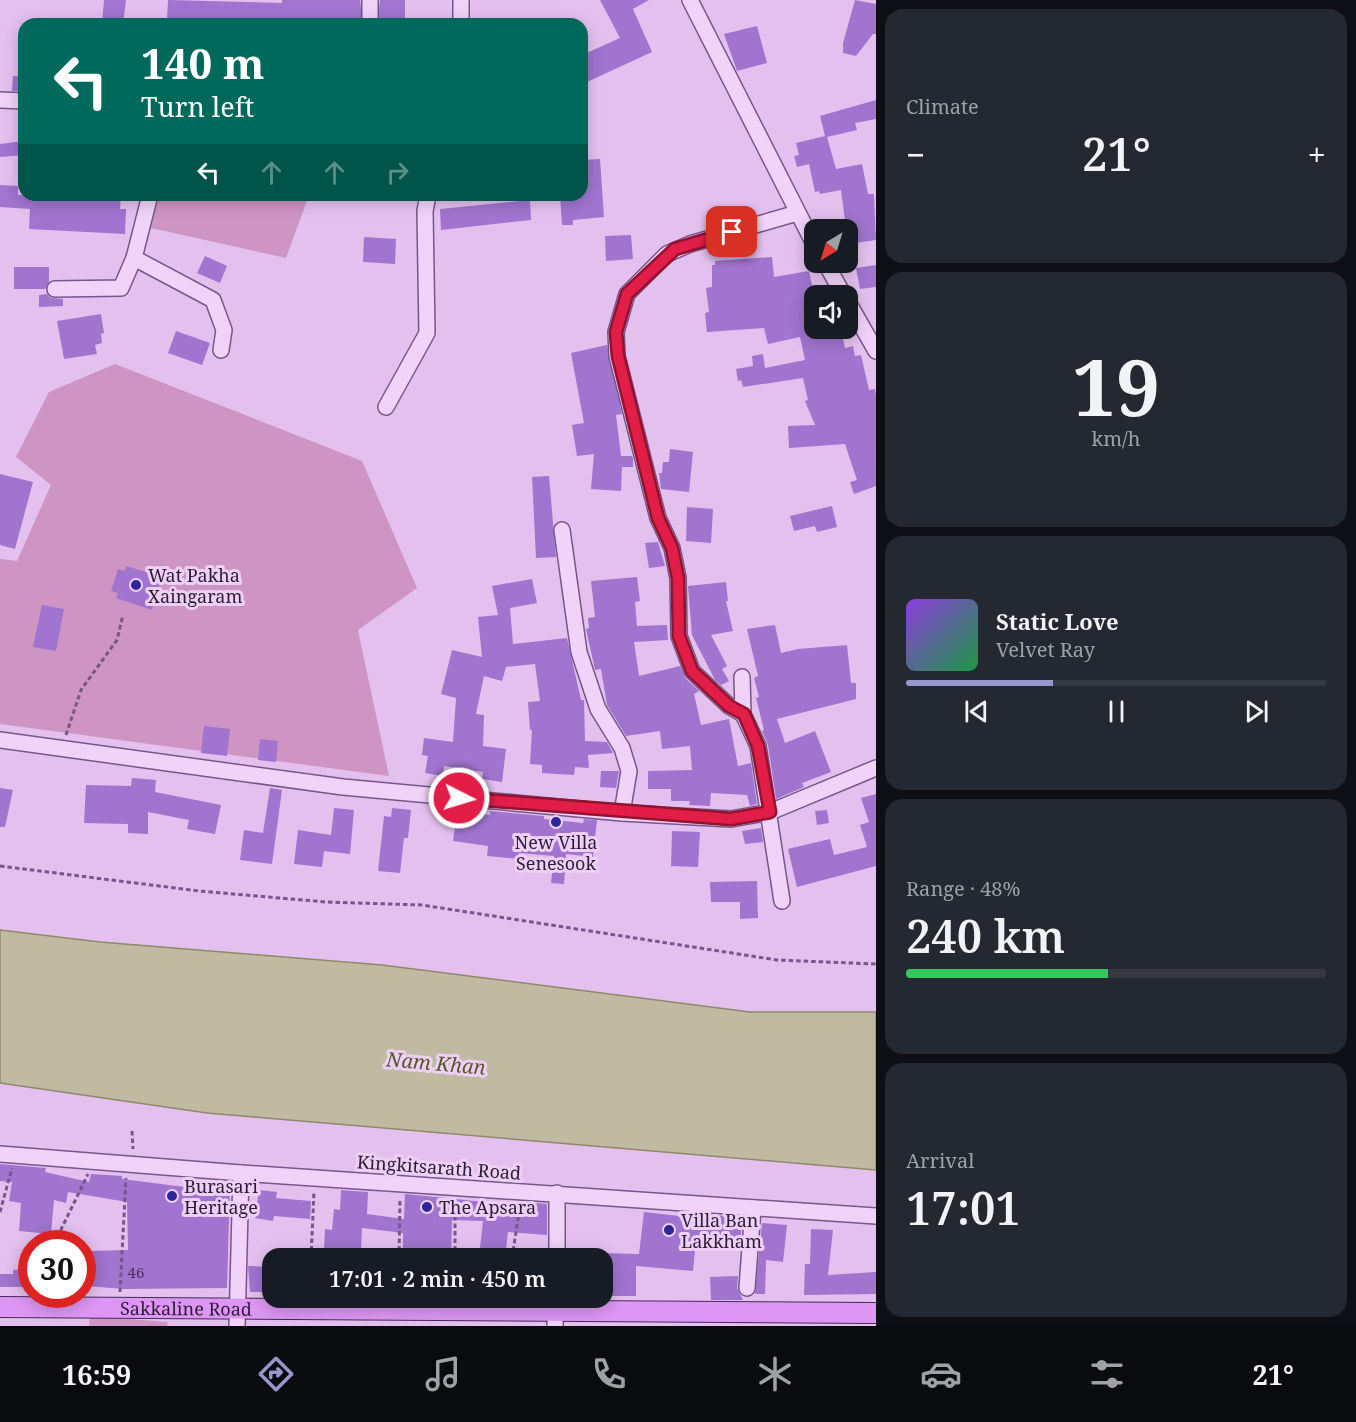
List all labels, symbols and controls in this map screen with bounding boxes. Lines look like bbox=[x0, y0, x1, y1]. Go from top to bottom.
text: 140 m bbox=[141, 34, 265, 91]
icon: left bbox=[42, 42, 120, 120]
text: Turn left bbox=[141, 88, 254, 125]
text: Climate bbox=[906, 93, 979, 120]
text: 21° bbox=[1082, 123, 1151, 184]
text: − bbox=[906, 132, 925, 177]
text: + bbox=[1308, 132, 1326, 177]
icon: left bbox=[192, 156, 225, 189]
icon: ahead bbox=[255, 156, 288, 189]
icon: ahead bbox=[318, 156, 351, 189]
icon: right bbox=[381, 156, 414, 189]
pin bbox=[706, 206, 757, 257]
icon: arrive bbox=[715, 215, 748, 248]
north arrow bbox=[804, 219, 858, 273]
map controls bbox=[804, 219, 858, 339]
button: sound bbox=[804, 285, 858, 339]
text: 19 bbox=[1072, 333, 1160, 439]
text: km/h bbox=[1091, 425, 1141, 452]
place label: Wat Pakha Xaingaram bbox=[148, 563, 242, 608]
marker: Wat Pakha Xaingaram bbox=[129, 578, 143, 592]
text: Static Love bbox=[996, 606, 1119, 636]
text: Velvet Ray bbox=[996, 636, 1095, 663]
icon: previous bbox=[960, 695, 993, 728]
icon: pause bbox=[1100, 695, 1133, 728]
icon: next bbox=[1240, 695, 1273, 728]
position arrow bbox=[427, 766, 491, 830]
marker: New Villa Senesook bbox=[549, 815, 563, 829]
place label: New Villa Senesook bbox=[515, 830, 597, 875]
text: Range · 48% bbox=[906, 875, 1020, 902]
text: 240 km bbox=[906, 905, 1065, 966]
water label: Nam Khan bbox=[384, 1045, 487, 1081]
text: Arrival bbox=[906, 1147, 974, 1174]
street label: Kingkitsarath Road bbox=[356, 1149, 522, 1185]
place label: Burasari Heritage bbox=[184, 1174, 258, 1219]
text: 17:01 bbox=[906, 1177, 1021, 1238]
marker: Burasari Heritage bbox=[165, 1189, 179, 1203]
place label: The Apsara bbox=[439, 1195, 536, 1219]
marker: The Apsara bbox=[420, 1200, 434, 1214]
place label: Villa Ban Lakkham bbox=[681, 1208, 762, 1253]
marker: Villa Ban Lakkham bbox=[662, 1223, 676, 1237]
speed limit sign: 30 bbox=[18, 1230, 96, 1308]
house number: 46 bbox=[128, 1262, 144, 1282]
text: 17:01 · 2 min · 450 m bbox=[329, 1263, 546, 1293]
street label: Sakkaline Road bbox=[120, 1296, 252, 1321]
icon: directions bbox=[255, 1353, 297, 1395]
icon: music bbox=[422, 1353, 464, 1395]
icon: phone bbox=[588, 1353, 630, 1395]
icon: climate bbox=[754, 1353, 796, 1395]
icon: car bbox=[920, 1353, 962, 1395]
icon: filters bbox=[1086, 1353, 1128, 1395]
text: 16:59 bbox=[62, 1356, 131, 1393]
text: 21° bbox=[1253, 1356, 1294, 1393]

